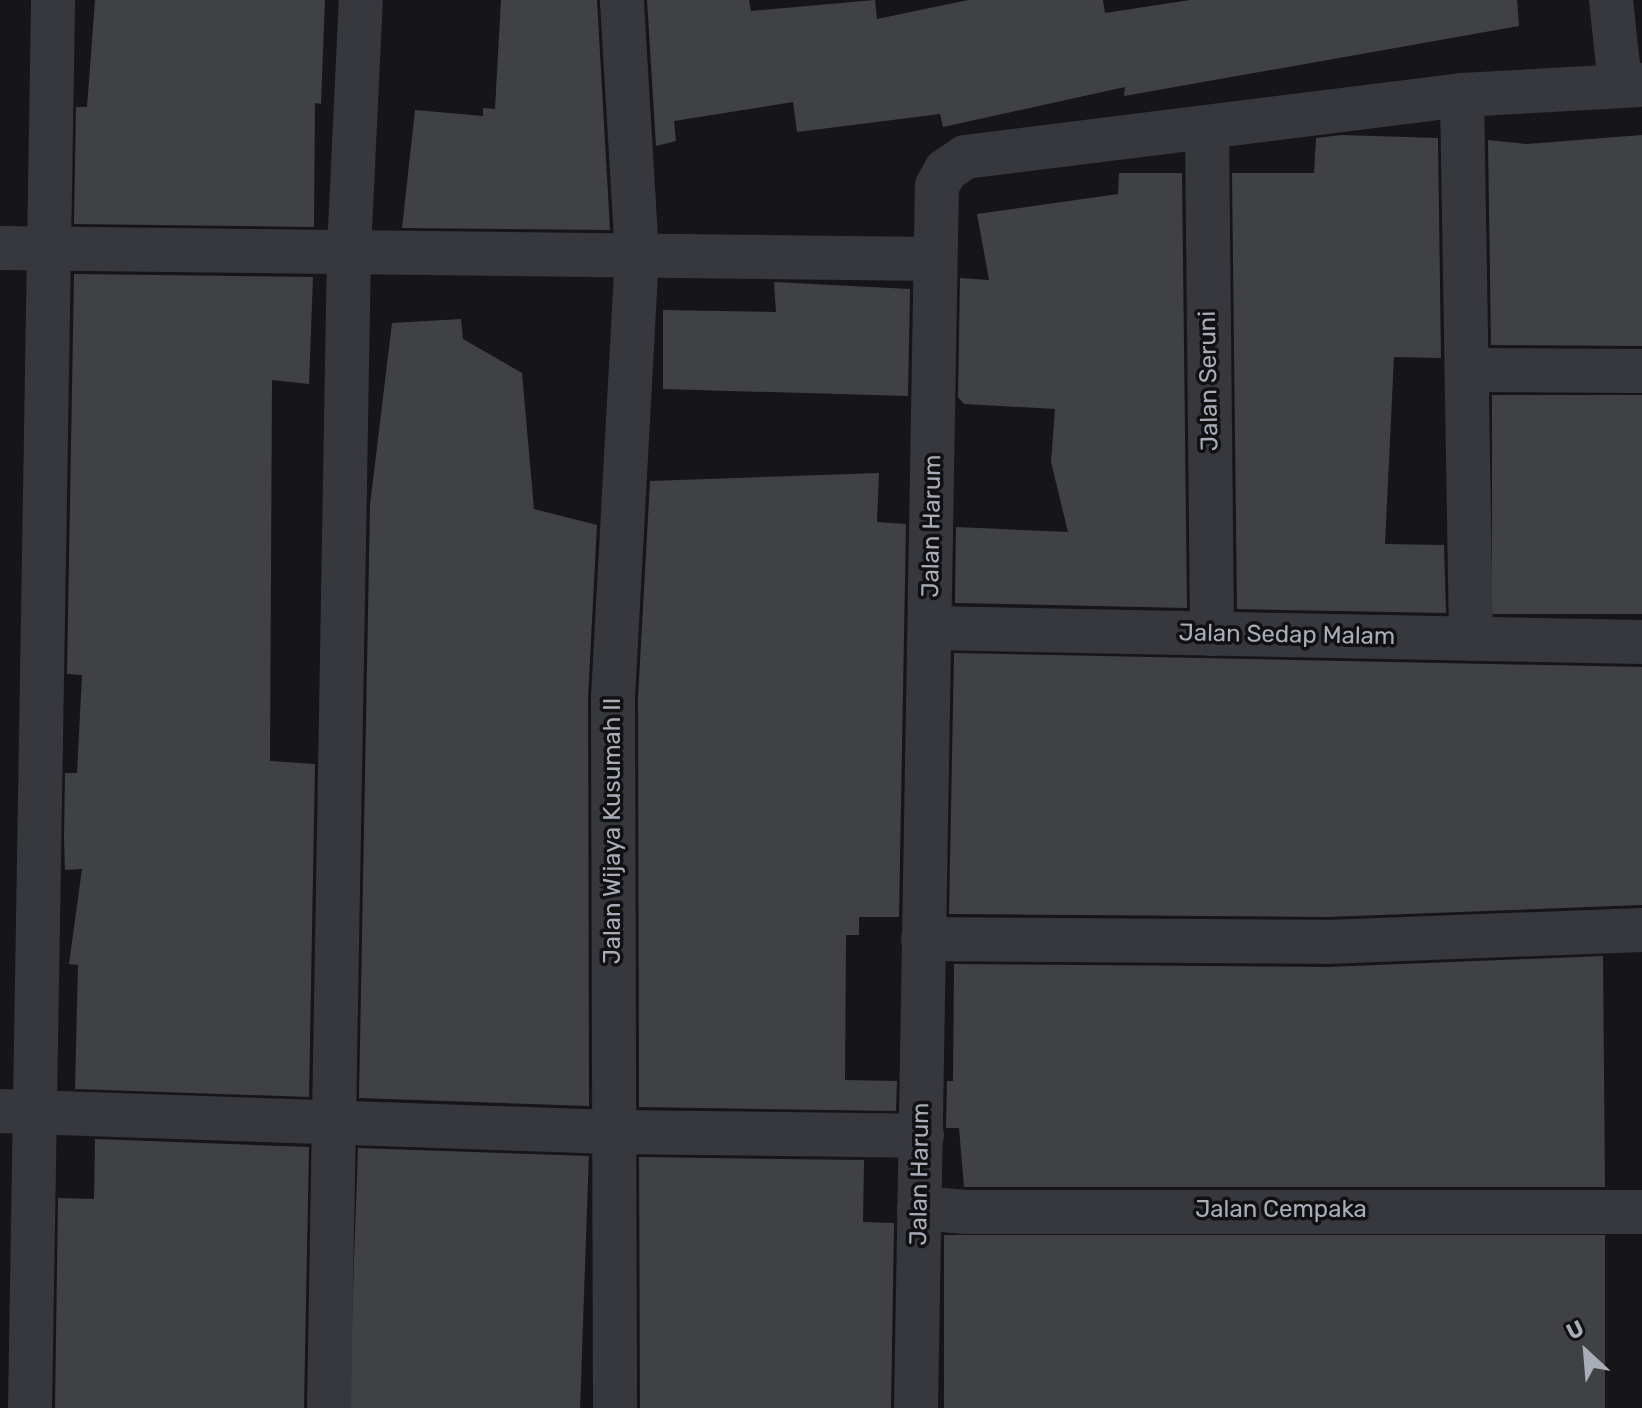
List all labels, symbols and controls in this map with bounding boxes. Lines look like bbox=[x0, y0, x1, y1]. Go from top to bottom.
street label: Jalan Seruni bbox=[1193, 311, 1225, 451]
street label: Jalan Harum bbox=[916, 454, 948, 598]
street label: Jalan Sedap Malam bbox=[1178, 619, 1396, 651]
street label: Jalan Wijaya Kusumah II bbox=[599, 697, 627, 965]
street label: Jalan Harum bbox=[904, 1102, 936, 1246]
street label: Jalan Cempaka bbox=[1195, 1196, 1367, 1224]
north arrow bbox=[1546, 1312, 1626, 1392]
text: U bbox=[1562, 1314, 1588, 1346]

